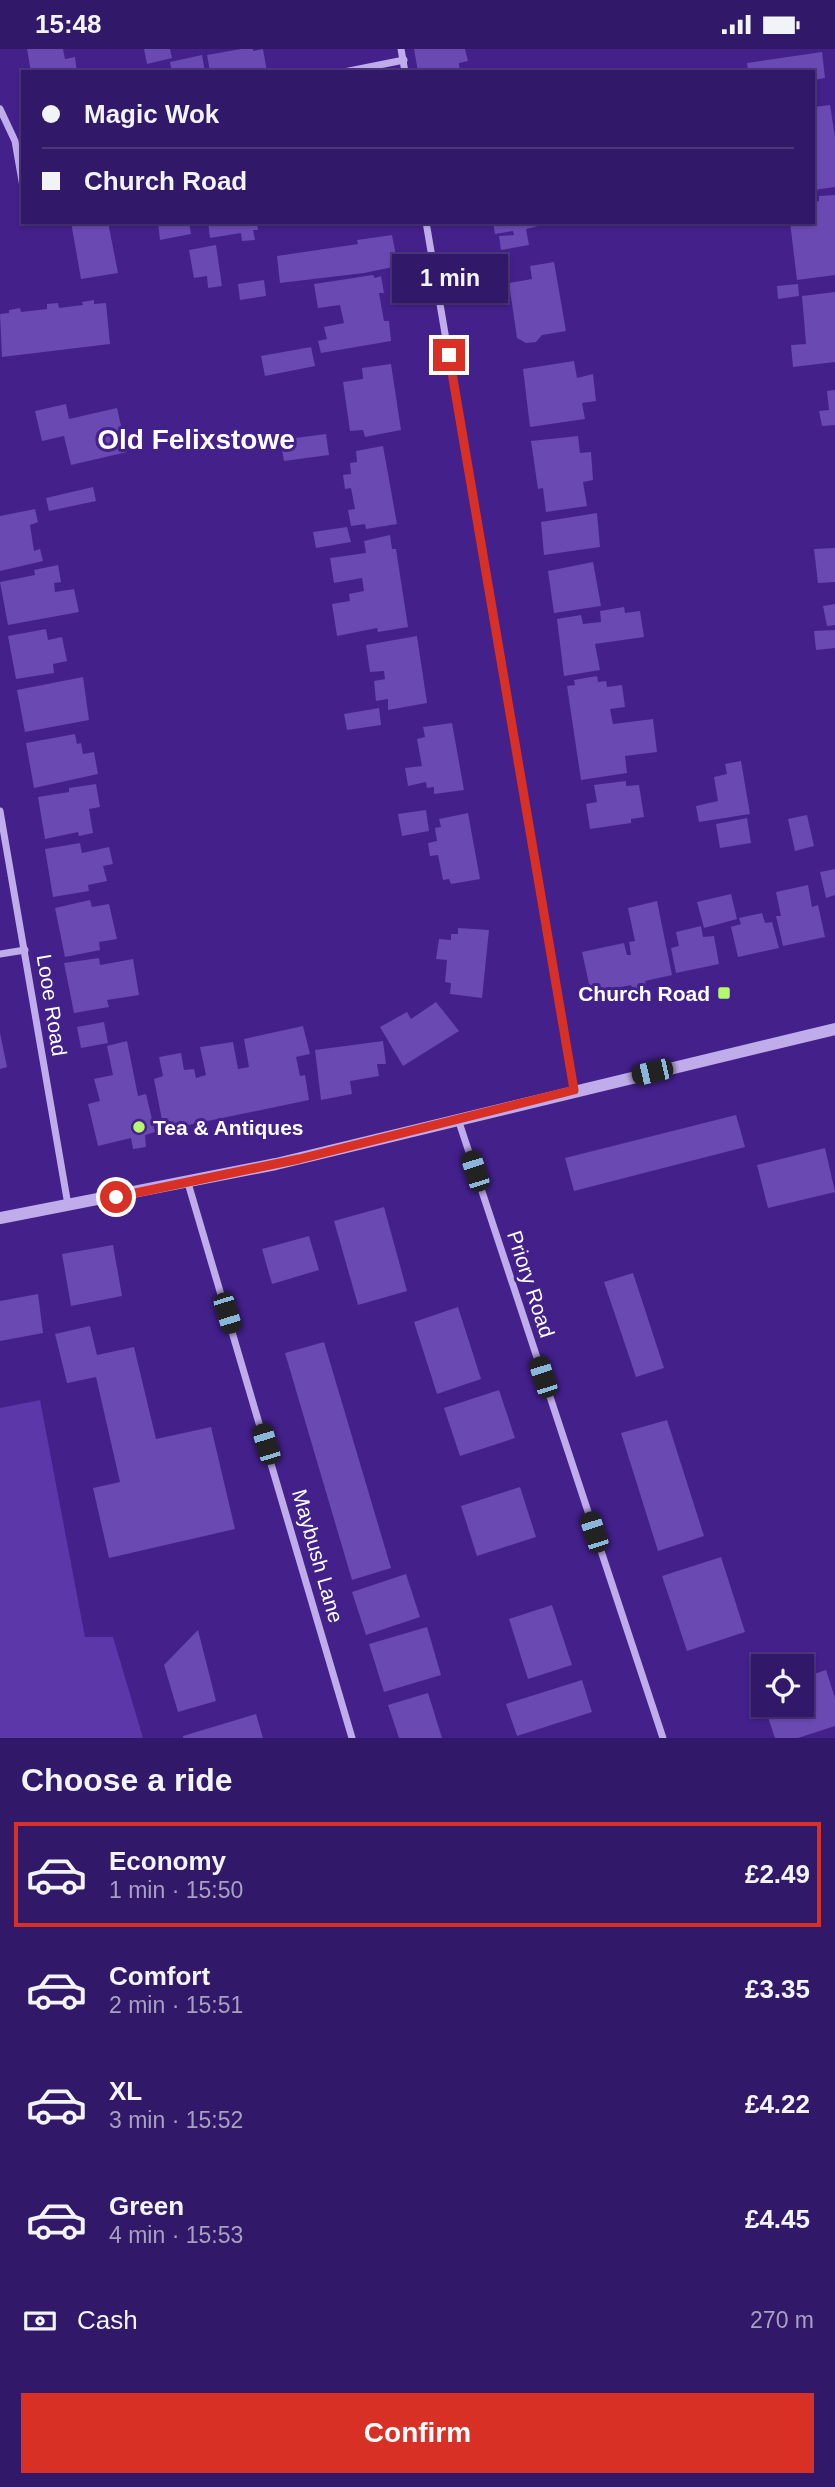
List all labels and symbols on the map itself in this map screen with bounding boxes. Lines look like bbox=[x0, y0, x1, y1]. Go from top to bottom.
callout: 1 min bbox=[391, 253, 507, 303]
route end bbox=[433, 339, 465, 371]
district label: Old Felixstowe bbox=[97, 424, 295, 455]
street label: Looe Road bbox=[33, 952, 71, 1058]
place label: Church Road bbox=[578, 982, 710, 1005]
marker: Church Road bbox=[716, 985, 732, 1001]
car bbox=[630, 1057, 675, 1087]
place label: Tea & Antiques bbox=[153, 1116, 304, 1139]
marker: Tea & Antiques bbox=[131, 1119, 147, 1135]
car bbox=[459, 1148, 492, 1194]
route start bbox=[100, 1181, 132, 1213]
street label: Priory Road bbox=[503, 1228, 559, 1340]
car bbox=[211, 1290, 244, 1336]
car bbox=[527, 1354, 560, 1400]
car bbox=[250, 1421, 283, 1467]
street label: Maybush Lane bbox=[288, 1487, 348, 1625]
car bbox=[578, 1509, 611, 1555]

